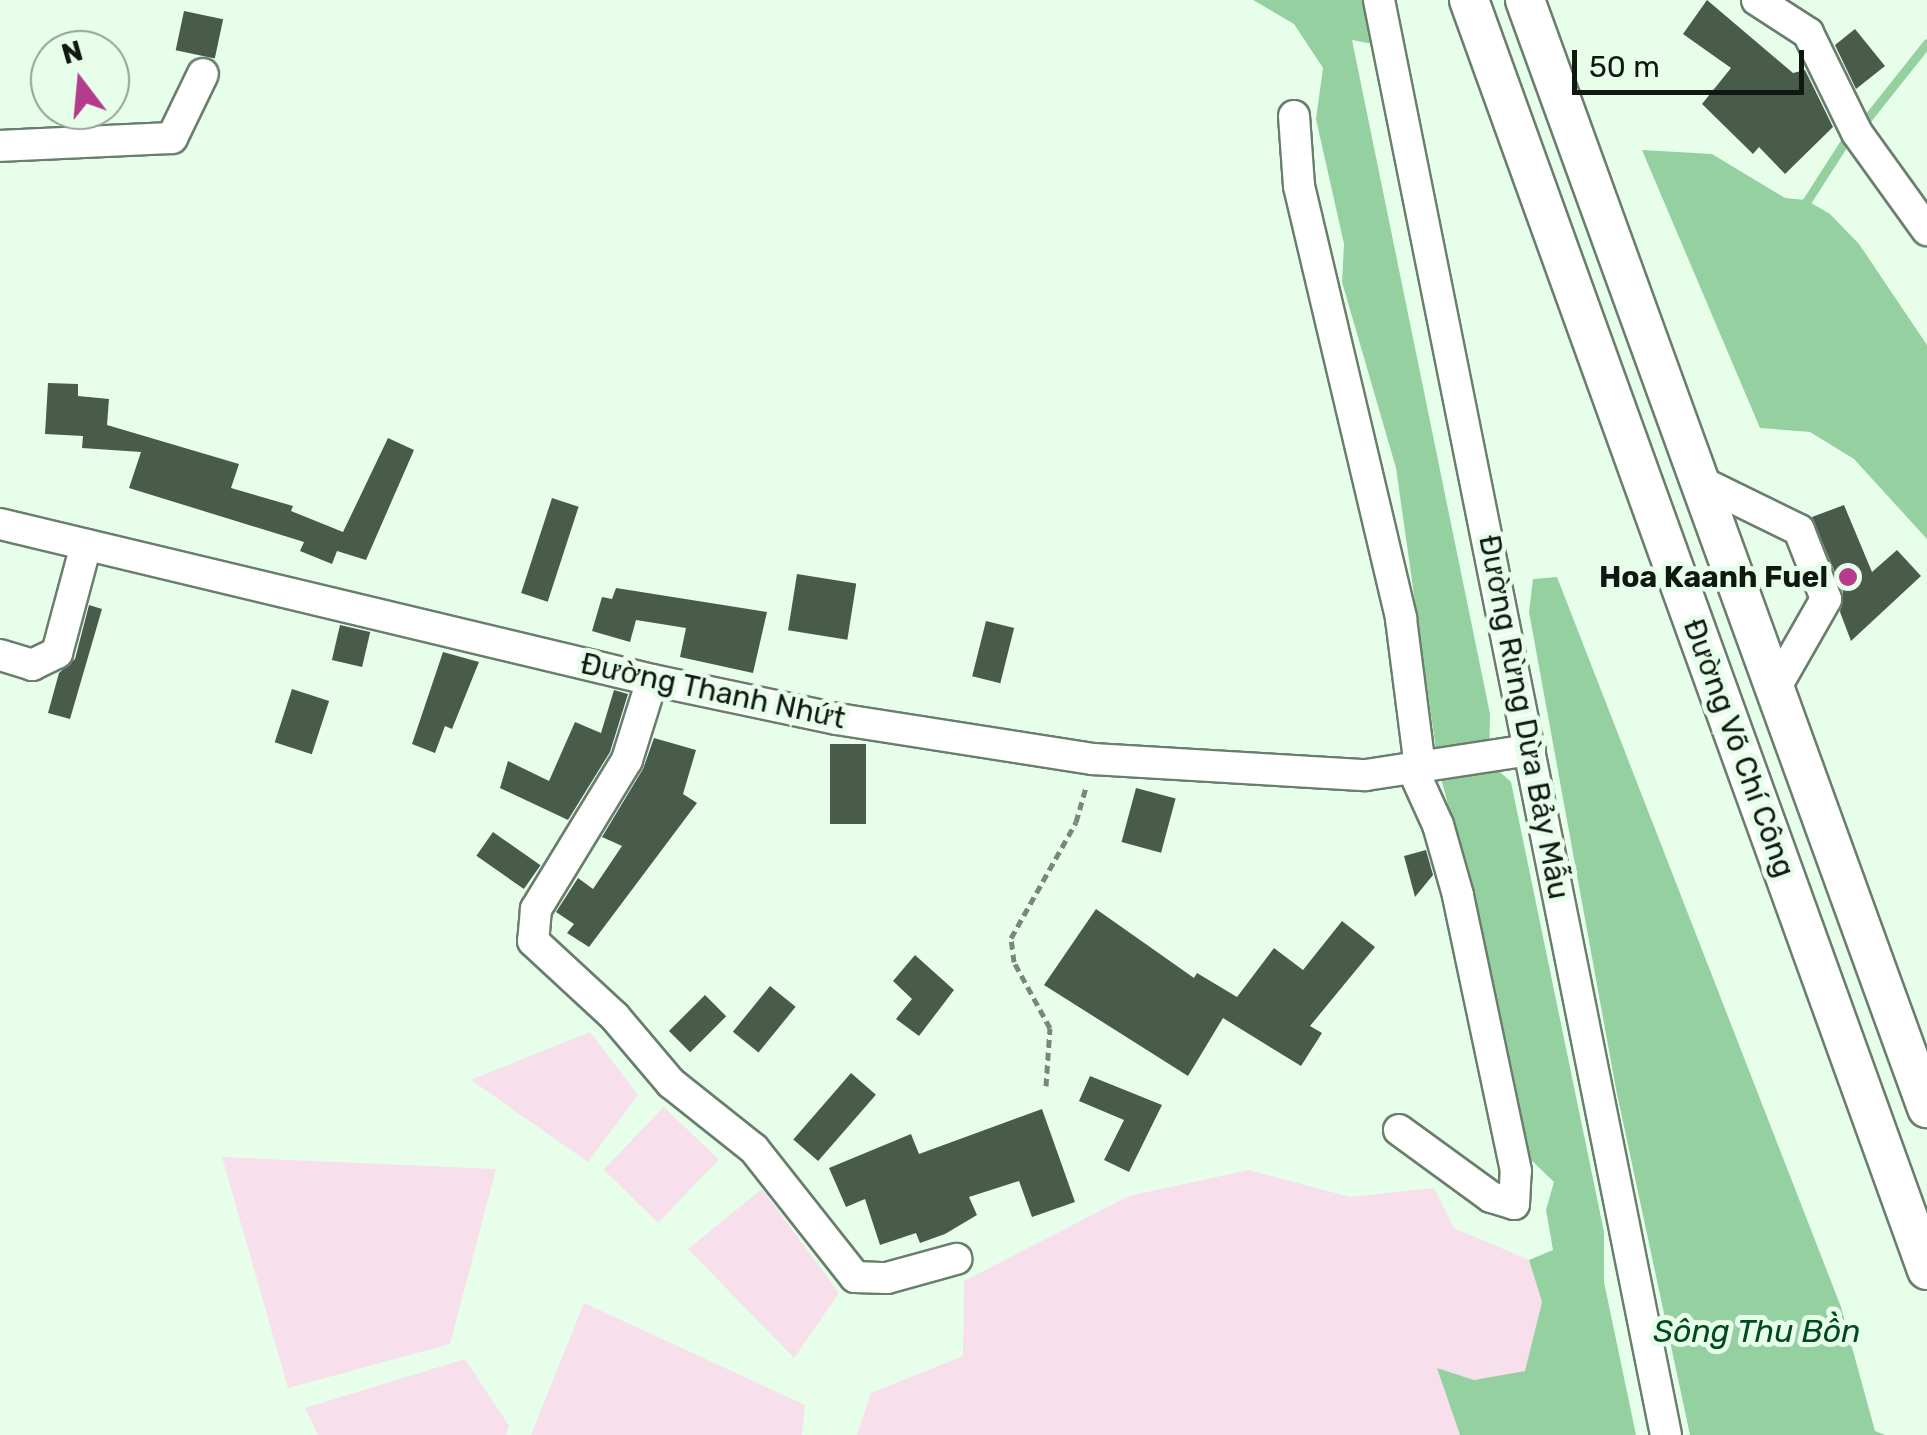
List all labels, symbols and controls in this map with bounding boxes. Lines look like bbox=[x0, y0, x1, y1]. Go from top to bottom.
north arrow bbox=[30, 30, 130, 130]
scale bar bbox=[1577, 30, 1810, 92]
text: N bbox=[58, 34, 86, 71]
text: 50 m bbox=[1589, 49, 1660, 85]
street label: Đường Rừng Dừa Bảy Mẫu bbox=[1471, 531, 1577, 903]
place label: Hoa Kaanh Fuel bbox=[1599, 559, 1828, 595]
marker: Hoa Kaanh Fuel bbox=[1837, 566, 1859, 588]
street label: Đường Võ Chí Công bbox=[1675, 614, 1803, 882]
street label: Đường Thanh Nhứt bbox=[577, 645, 849, 737]
water label: Sông Thu Bồn bbox=[1653, 1312, 1861, 1350]

